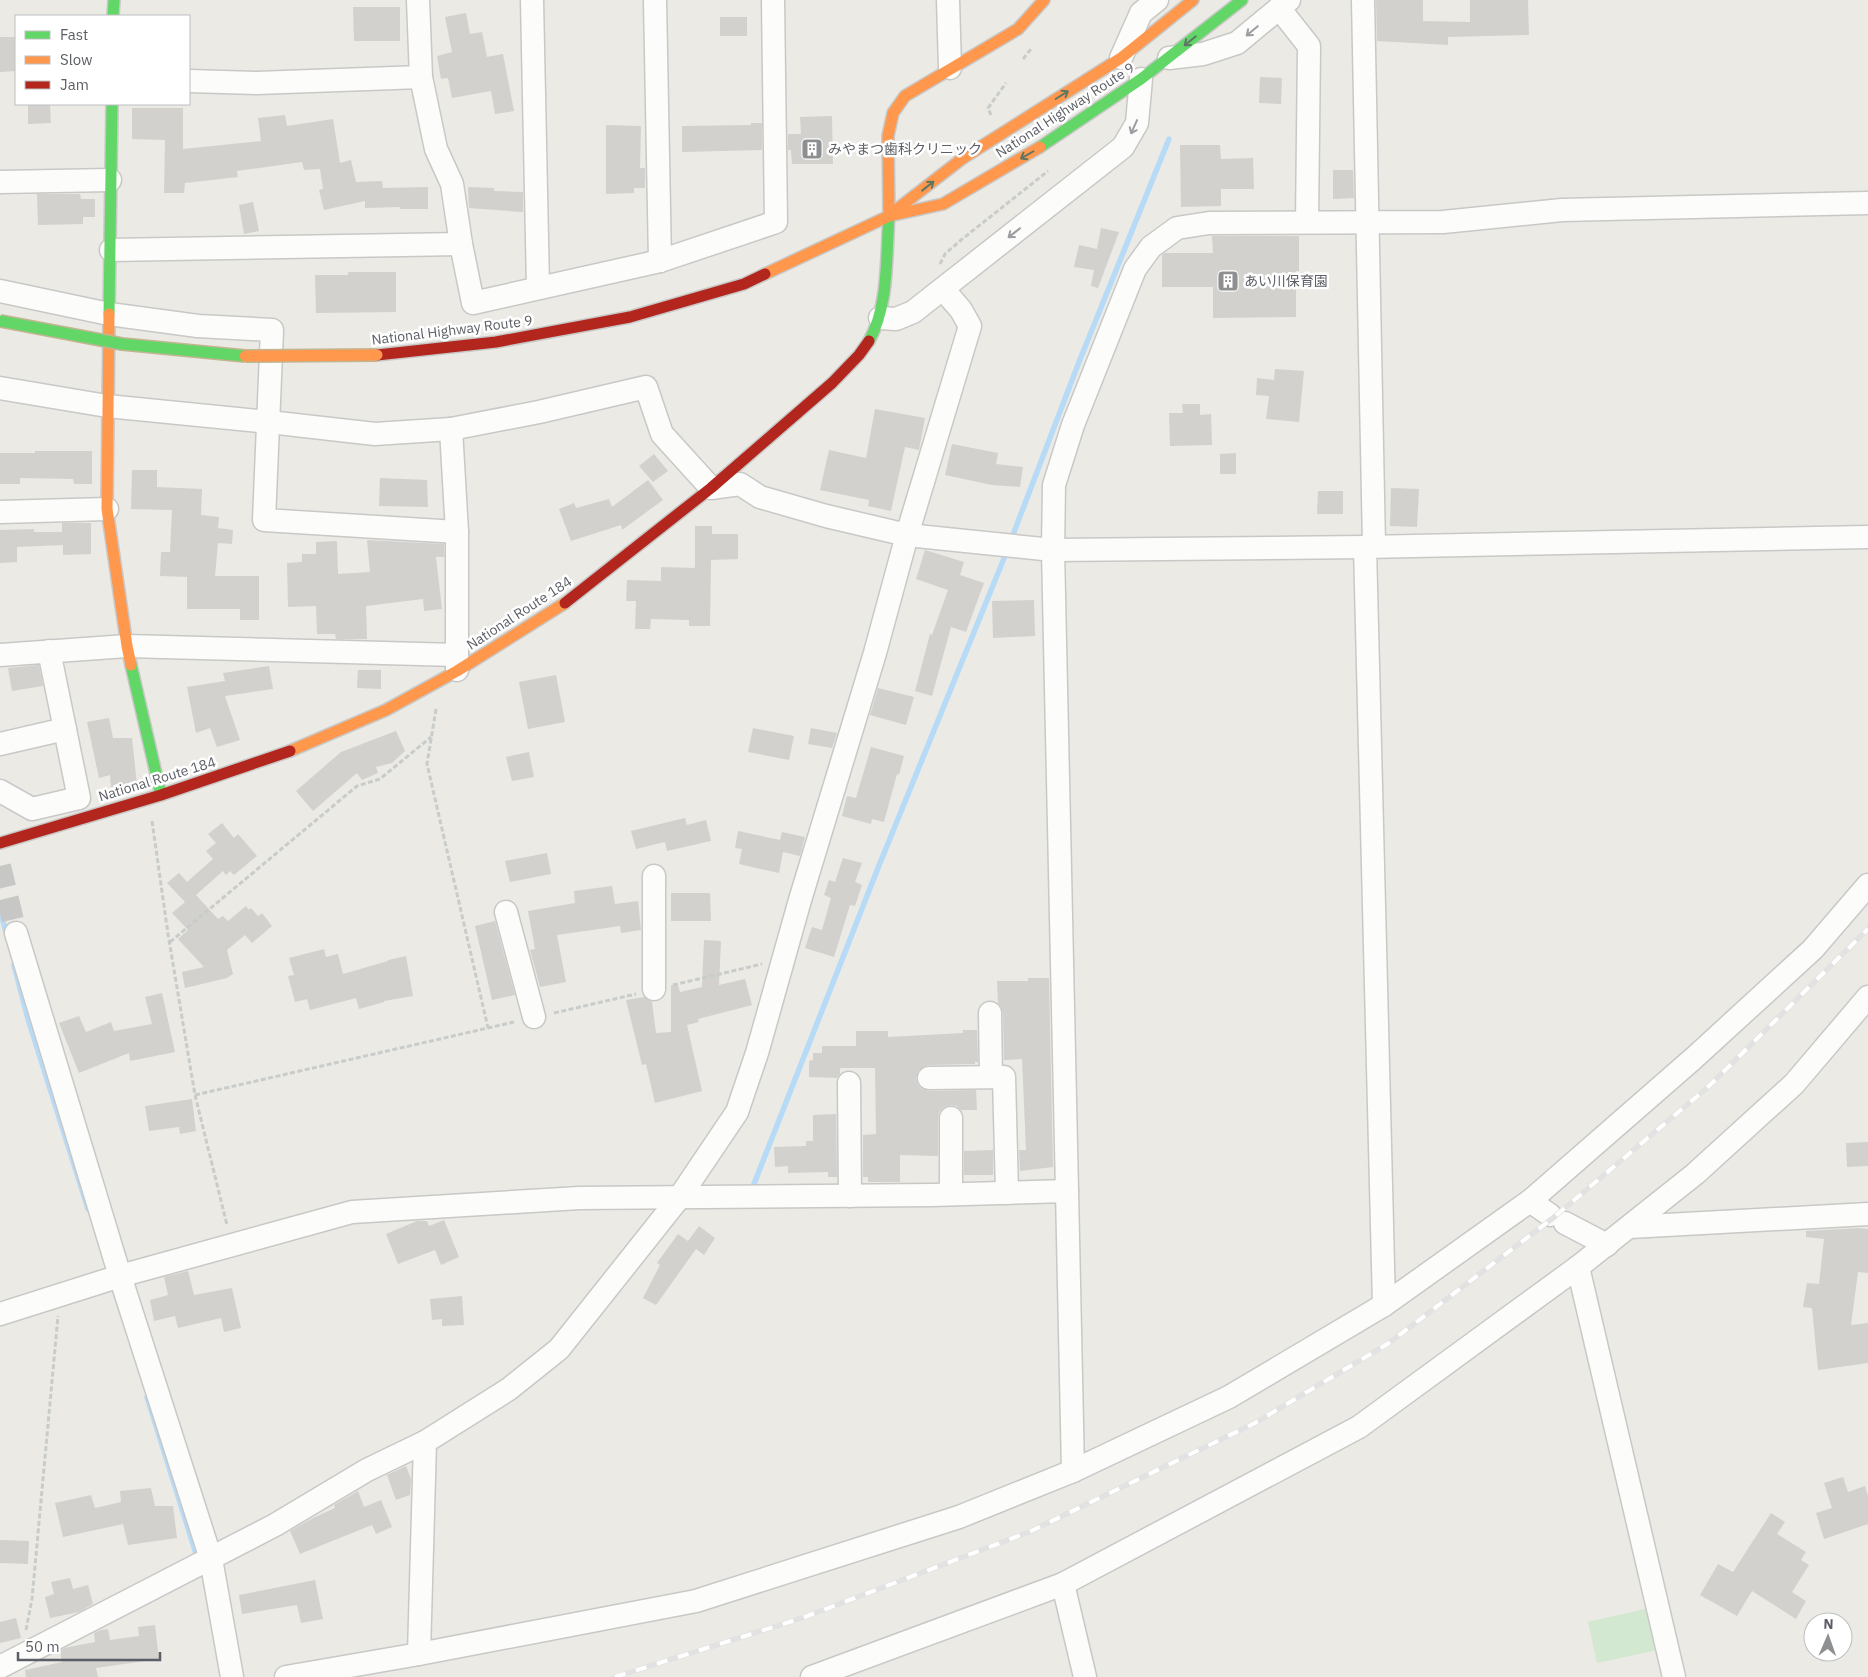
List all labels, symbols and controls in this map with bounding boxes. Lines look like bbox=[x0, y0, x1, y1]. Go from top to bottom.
legend bbox=[15, 15, 190, 105]
text: Fast bbox=[60, 25, 88, 44]
one-way arrow bbox=[1245, 26, 1258, 37]
one-way arrow bbox=[1184, 36, 1197, 47]
text: Slow bbox=[60, 50, 93, 69]
street label: National Highway Route 9 bbox=[992, 58, 1138, 162]
text: Jam bbox=[60, 75, 89, 94]
one-way arrow bbox=[1055, 90, 1069, 100]
one-way arrow bbox=[1129, 119, 1139, 134]
building icon: みやまつ歯科クリニック bbox=[800, 137, 824, 161]
place label: みやまつ歯科クリニック bbox=[828, 140, 982, 158]
one-way arrow bbox=[1021, 150, 1035, 160]
one-way arrow bbox=[921, 180, 934, 191]
one-way arrow bbox=[1008, 228, 1021, 239]
building icon: あい川保育園 bbox=[1216, 269, 1240, 293]
place label: あい川保育園 bbox=[1244, 272, 1328, 290]
street label: National Highway Route 9 bbox=[371, 311, 533, 349]
street label: National Route 184 bbox=[463, 572, 575, 654]
street label: National Route 184 bbox=[96, 753, 218, 805]
north arrow bbox=[1803, 1612, 1853, 1662]
text: N bbox=[1823, 1615, 1834, 1633]
scale bar bbox=[18, 1630, 160, 1662]
text: 50 m bbox=[25, 1637, 60, 1656]

